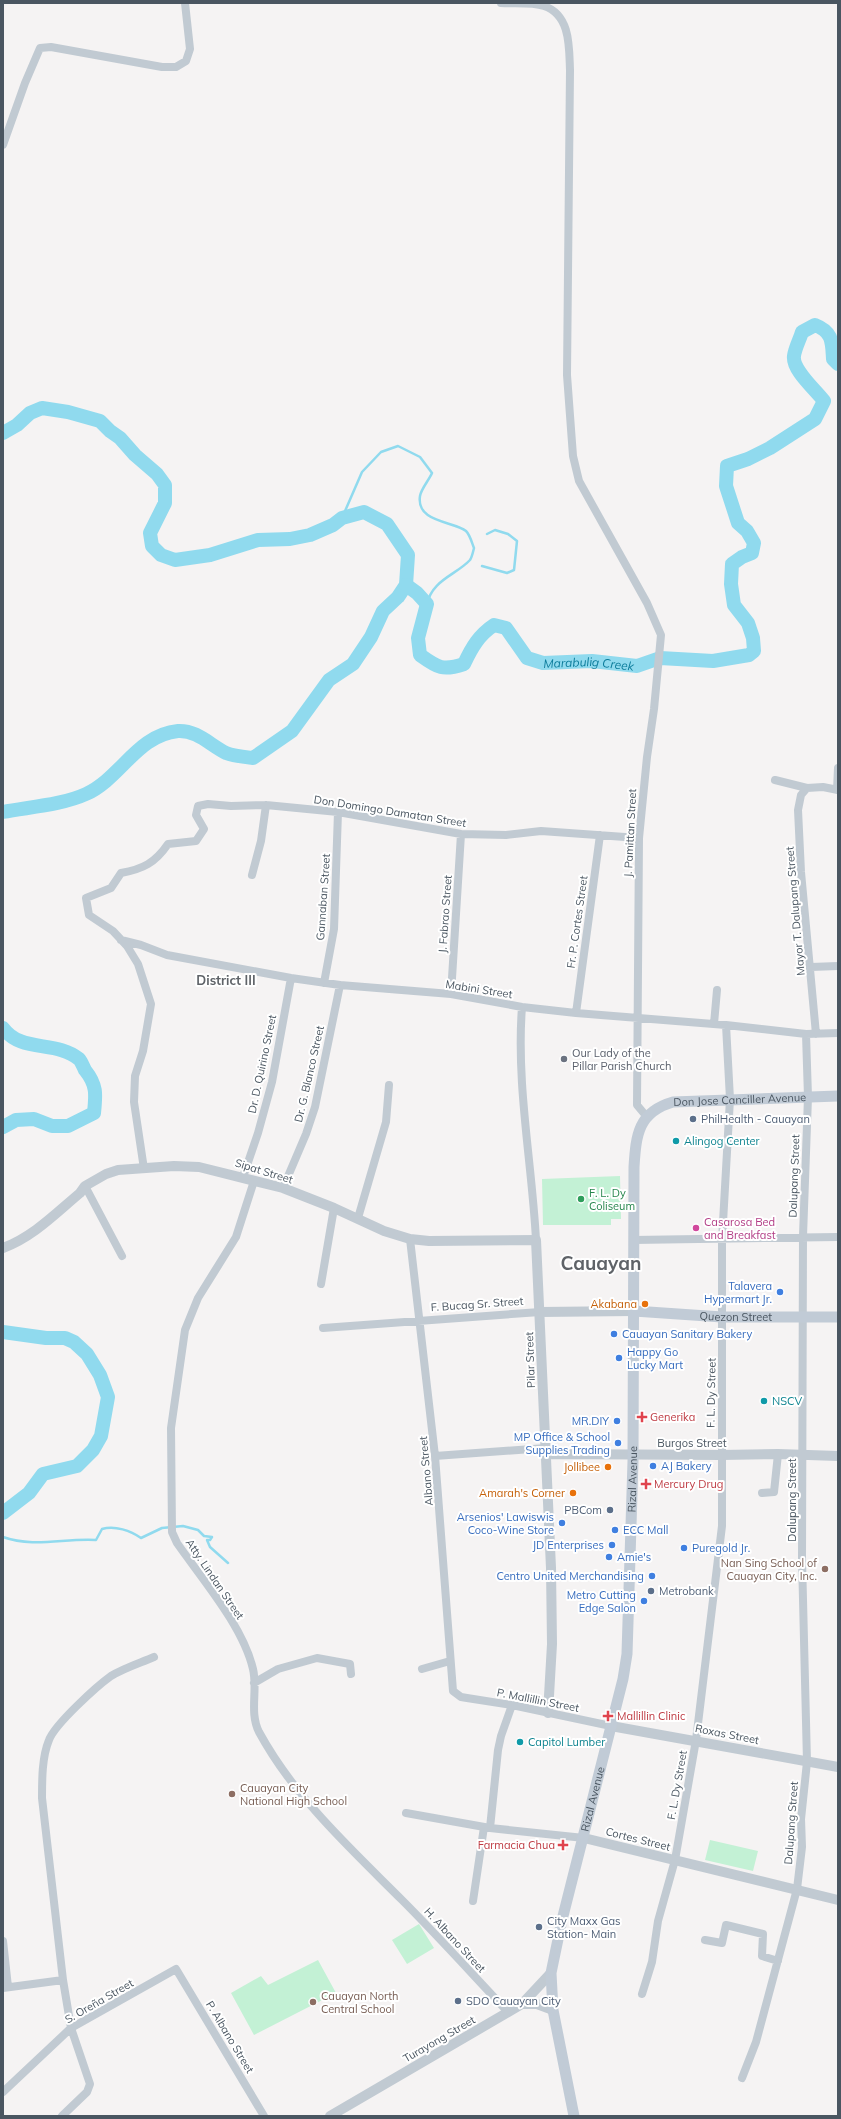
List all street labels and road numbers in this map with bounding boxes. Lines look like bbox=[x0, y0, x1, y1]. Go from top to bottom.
street label: J. Pamittan Street bbox=[621, 788, 639, 878]
street label: Don Domingo Damatan Street bbox=[313, 792, 467, 830]
street label: Mayor T. Dalupang Street bbox=[782, 846, 808, 976]
street label: Gannaban Street bbox=[313, 853, 333, 941]
street label: J. Fabrao Street bbox=[435, 874, 455, 953]
street label: Fr. P. Cortes Street bbox=[564, 875, 590, 969]
street label: Mabini Street bbox=[445, 977, 514, 1001]
street label: Dr. D. Quirino Street bbox=[245, 1013, 279, 1115]
street label: Dr. G. Blanco Street bbox=[291, 1024, 327, 1124]
street label: Don Jose Canciller Avenue bbox=[673, 1090, 806, 1109]
street label: Dalupang Street bbox=[786, 1134, 802, 1218]
street label: Sipat Street bbox=[233, 1156, 295, 1186]
street label: F. Bucag Sr. Street bbox=[430, 1294, 524, 1314]
street label: Quezon Street bbox=[699, 1308, 772, 1324]
street label: Pilar Street bbox=[522, 1331, 538, 1388]
street label: F. L. Dy Street bbox=[703, 1358, 719, 1428]
street label: Albano Street bbox=[416, 1435, 436, 1506]
street label: Burgos Street bbox=[657, 1436, 727, 1450]
street label: Rizal Avenue bbox=[624, 1446, 640, 1513]
street label: Dalupang Street bbox=[785, 1458, 799, 1542]
street label: Atty. Lindan Street bbox=[183, 1536, 247, 1622]
street label: P. Mallillin Street bbox=[496, 1685, 580, 1715]
street label: Roxas Street bbox=[694, 1721, 760, 1747]
street label: F. L. Dy Street bbox=[664, 1749, 690, 1821]
street label: Rizal Avenue bbox=[578, 1765, 608, 1833]
street label: Dalupang Street bbox=[781, 1781, 801, 1865]
street label: Cortes Street bbox=[604, 1824, 672, 1854]
street label: H. Albano Street bbox=[421, 1905, 489, 1975]
street label: S. Oreña Street bbox=[62, 1976, 136, 2026]
street label: P. Albano Street bbox=[203, 1998, 257, 2076]
street label: Turayong Street bbox=[400, 2013, 478, 2065]

